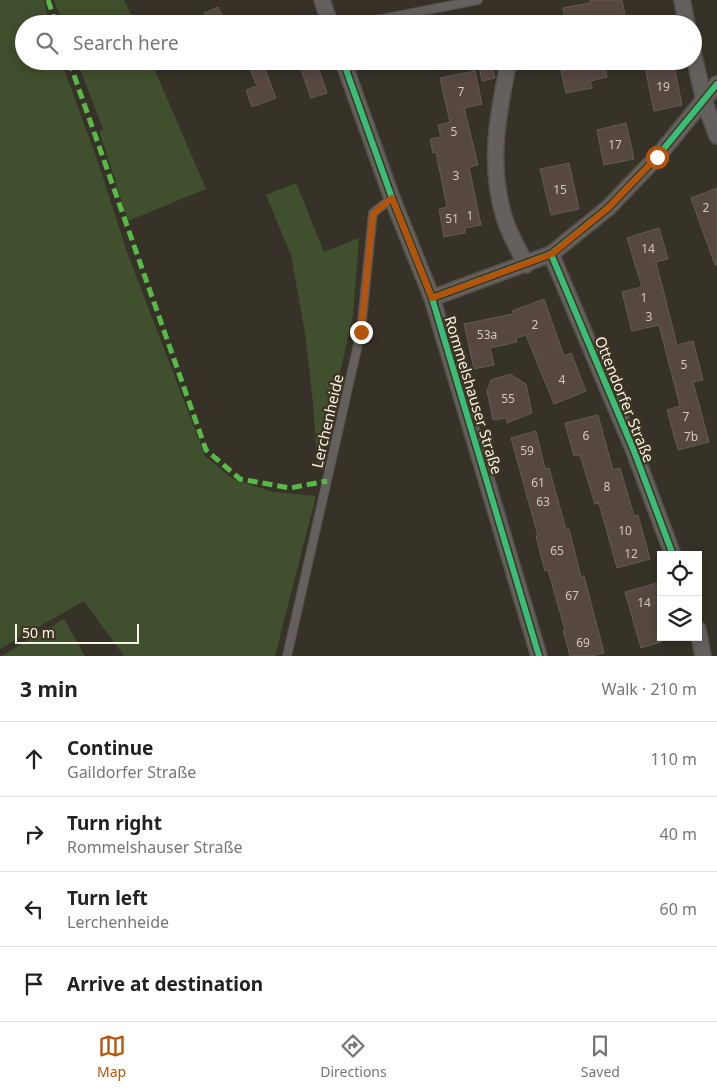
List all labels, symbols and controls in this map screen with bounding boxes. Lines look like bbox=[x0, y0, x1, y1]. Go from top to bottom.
search box bbox=[15, 15, 702, 70]
icon: search bbox=[33, 29, 61, 57]
text: Search here bbox=[73, 30, 179, 56]
house number: 19 bbox=[656, 78, 670, 95]
house number: 7 bbox=[458, 83, 465, 100]
house number: 5 bbox=[451, 123, 458, 140]
house number: 17 bbox=[608, 136, 622, 153]
route start bbox=[646, 146, 669, 169]
house number: 3 bbox=[453, 167, 460, 184]
house number: 15 bbox=[553, 181, 567, 198]
house number: 2 bbox=[703, 199, 710, 216]
house number: 1 bbox=[467, 207, 473, 224]
house number: 51 bbox=[445, 210, 459, 227]
house number: 14 bbox=[641, 240, 655, 257]
house number: 1 bbox=[641, 289, 647, 306]
house number: 3 bbox=[646, 308, 653, 325]
street label: Rommelshauser Straße bbox=[440, 313, 508, 477]
house number: 2 bbox=[532, 316, 539, 333]
route end bbox=[350, 321, 373, 344]
house number: 53a bbox=[477, 326, 497, 343]
street label: Ottendorfer Straße bbox=[591, 333, 659, 465]
house number: 5 bbox=[681, 356, 688, 373]
house number: 4 bbox=[559, 371, 566, 388]
street label: Lerchenheide bbox=[306, 372, 348, 470]
house number: 55 bbox=[501, 390, 515, 407]
house number: 7 bbox=[683, 408, 690, 425]
house number: 6 bbox=[583, 427, 590, 444]
house number: 7b bbox=[684, 428, 698, 445]
house number: 59 bbox=[520, 442, 534, 459]
house number: 61 bbox=[531, 474, 545, 491]
house number: 8 bbox=[604, 478, 611, 495]
house number: 63 bbox=[536, 493, 550, 510]
house number: 10 bbox=[618, 522, 632, 539]
house number: 65 bbox=[550, 542, 564, 559]
house number: 12 bbox=[624, 545, 638, 562]
map controls bbox=[657, 551, 702, 641]
button: locate bbox=[657, 551, 702, 596]
house number: 67 bbox=[565, 587, 579, 604]
house number: 14 bbox=[637, 594, 651, 611]
button: layers bbox=[657, 596, 702, 641]
scale bar bbox=[15, 621, 139, 644]
text: 50 m bbox=[22, 623, 55, 642]
house number: 69 bbox=[576, 634, 590, 651]
text: 3 min bbox=[20, 675, 78, 703]
text: Walk · 210 m bbox=[602, 678, 697, 700]
text: Continue bbox=[67, 735, 153, 761]
icon: ahead bbox=[20, 745, 48, 773]
text: 110 m bbox=[650, 748, 697, 770]
text: Gaildorfer Straße bbox=[67, 761, 196, 783]
text: Turn right bbox=[67, 810, 162, 836]
icon: right bbox=[20, 820, 48, 848]
text: 40 m bbox=[660, 823, 697, 845]
text: Rommelshauser Straße bbox=[67, 836, 243, 858]
text: Turn left bbox=[67, 885, 148, 911]
icon: left bbox=[20, 895, 48, 923]
text: 60 m bbox=[660, 898, 697, 920]
text: Lerchenheide bbox=[67, 911, 169, 933]
icon: arrive bbox=[20, 970, 48, 998]
text: Arrive at destination bbox=[67, 971, 263, 997]
tab: Map bbox=[97, 1032, 126, 1081]
tab: Directions bbox=[320, 1032, 387, 1081]
tab: Saved bbox=[581, 1032, 620, 1081]

